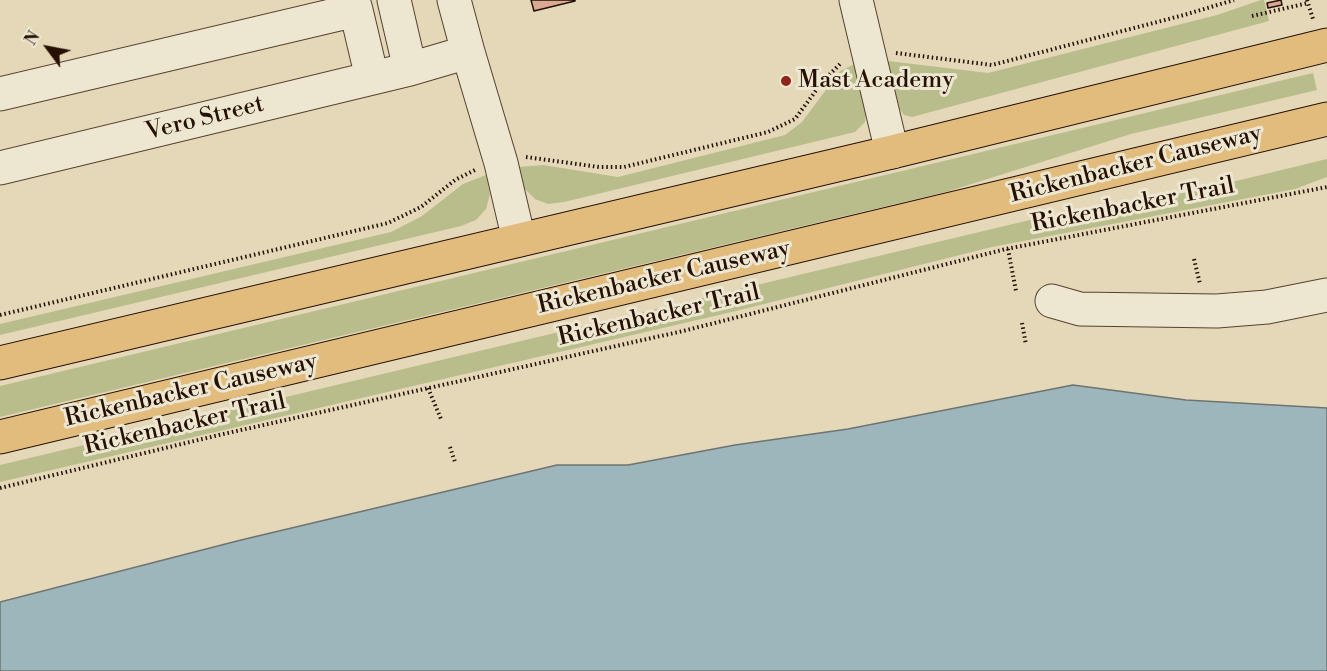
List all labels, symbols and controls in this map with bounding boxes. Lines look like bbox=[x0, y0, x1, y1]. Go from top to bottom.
north arrow bbox=[18, 18, 78, 78]
text: N bbox=[21, 28, 45, 49]
place label: Mast Academy bbox=[798, 67, 954, 95]
marker: Mast Academy bbox=[779, 74, 793, 88]
street label: Vero Street bbox=[143, 90, 267, 148]
street label: Rickenbacker Causeway bbox=[1007, 120, 1265, 210]
street label: Rickenbacker Trail bbox=[1029, 172, 1237, 240]
street label: Rickenbacker Causeway bbox=[535, 235, 793, 321]
street label: Rickenbacker Trail bbox=[555, 279, 763, 353]
street label: Rickenbacker Causeway bbox=[62, 348, 320, 434]
street label: Rickenbacker Trail bbox=[81, 388, 289, 462]

